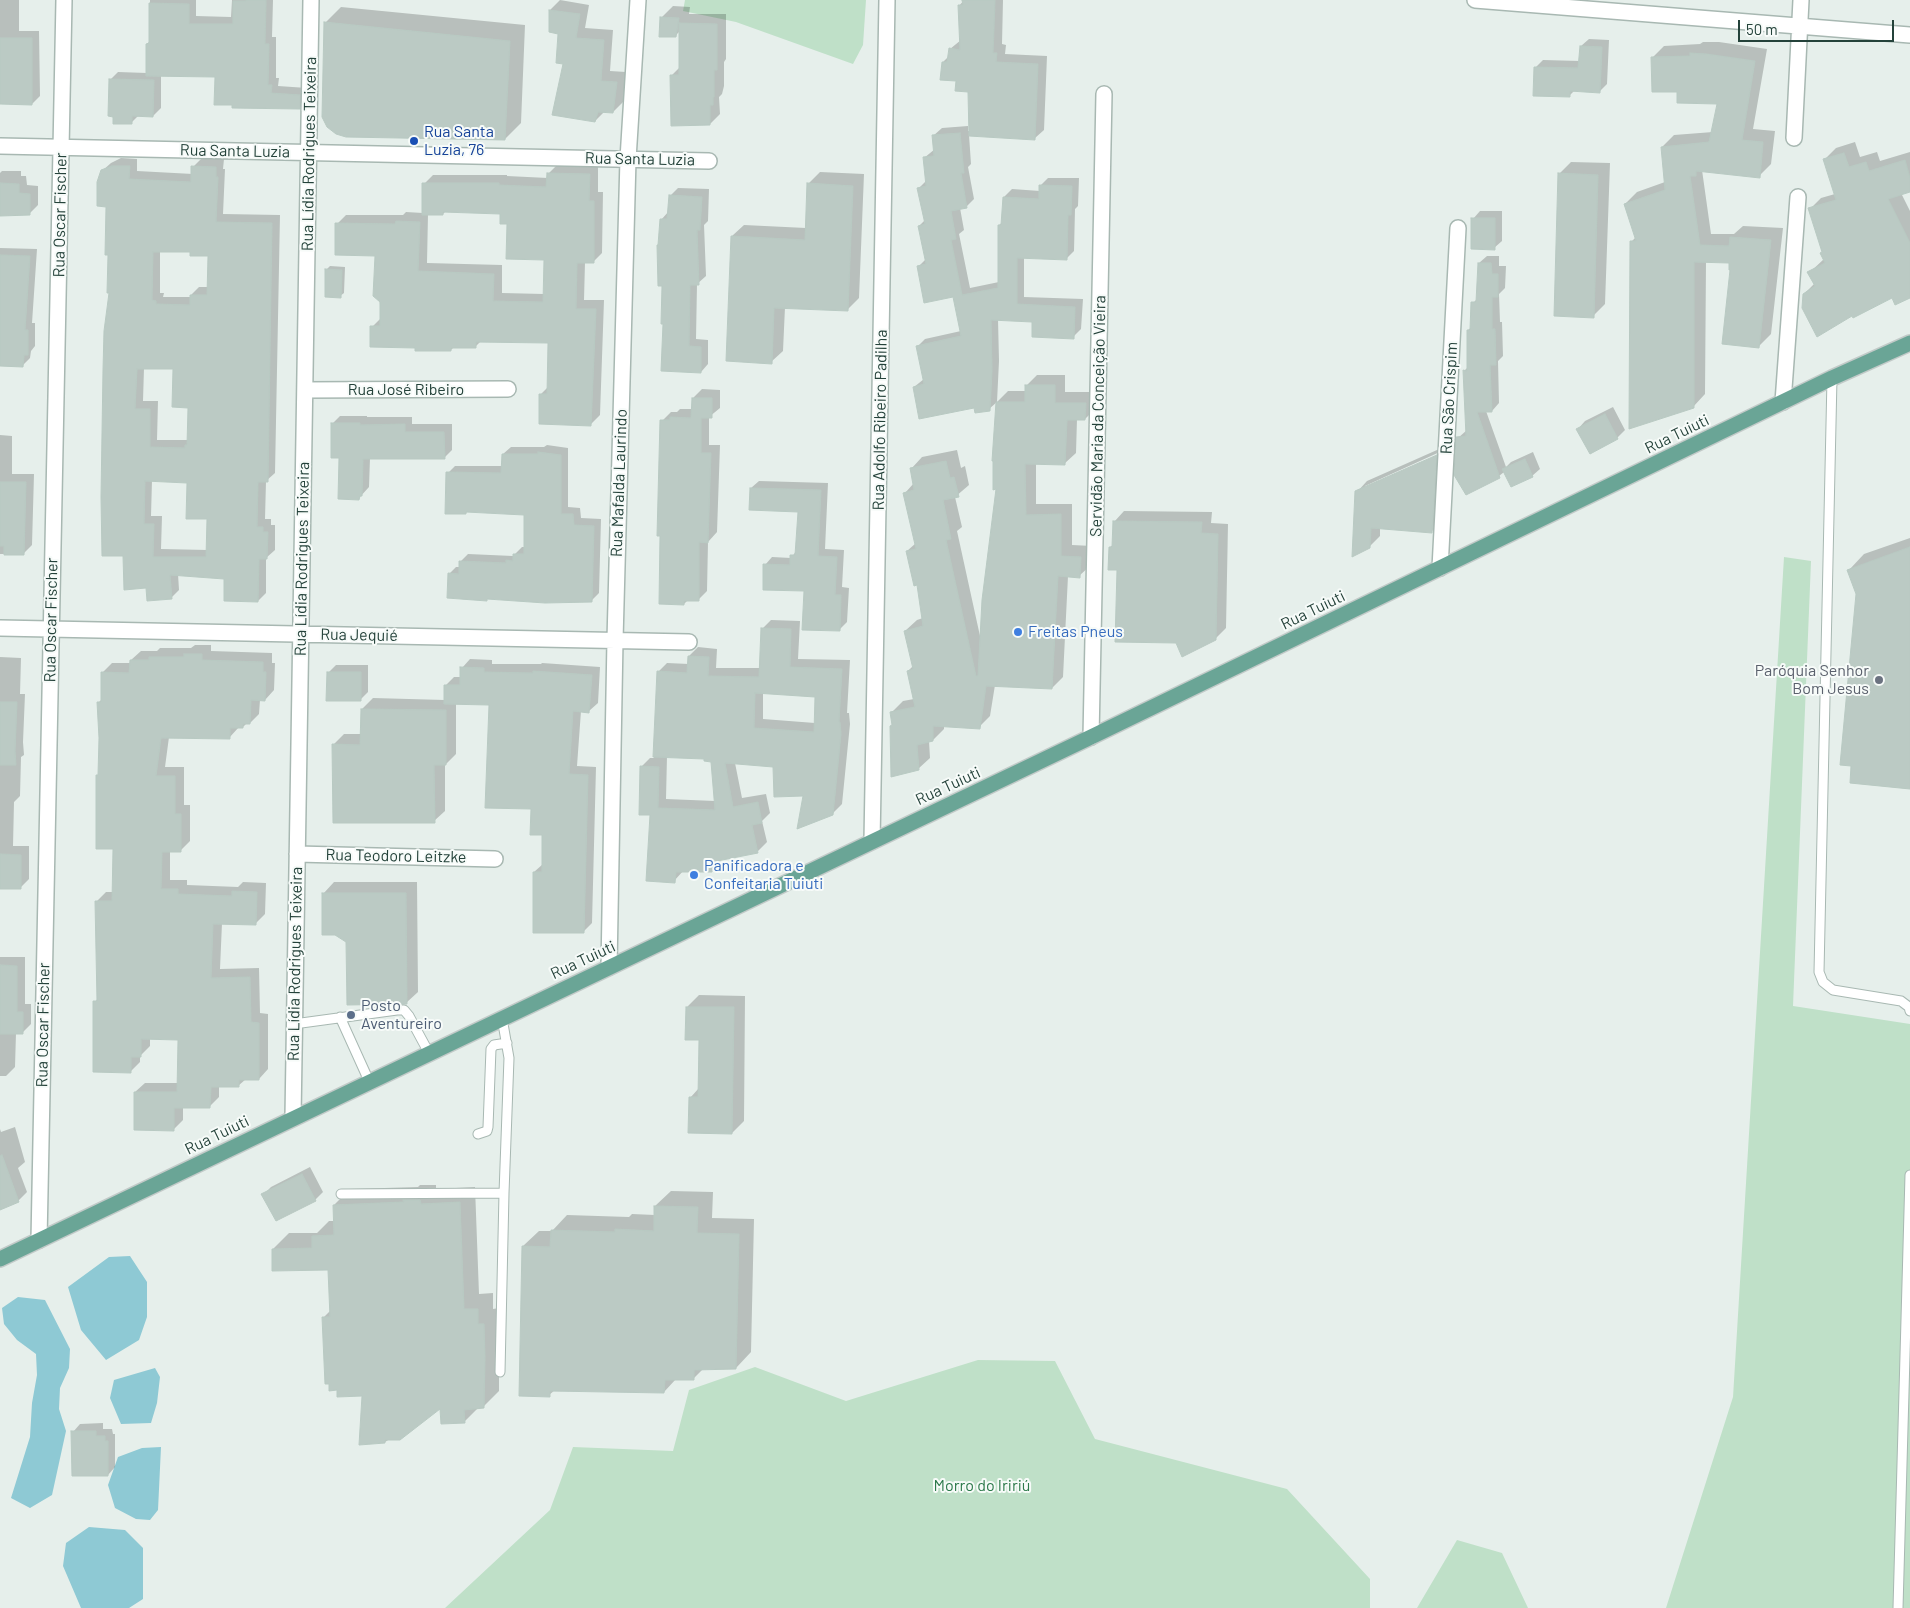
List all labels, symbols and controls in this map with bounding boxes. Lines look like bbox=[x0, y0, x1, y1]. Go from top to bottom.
scale bar bbox=[1740, 10, 1896, 42]
text: 50 m bbox=[1746, 20, 1778, 38]
street label: Rua Lídia Rodrigues Teixeira bbox=[298, 57, 320, 251]
place label: Rua Santa Luzia, 76 bbox=[424, 122, 494, 160]
marker: Rua Santa Luzia, 76 bbox=[408, 135, 420, 147]
street label: Rua Santa Luzia bbox=[180, 140, 290, 162]
street label: Rua Santa Luzia bbox=[585, 148, 695, 170]
street label: Rua Oscar Fischer bbox=[49, 152, 71, 278]
street label: Servidão Maria da Conceição Vieira bbox=[1086, 295, 1110, 537]
street label: Rua Adolfo Ribeiro Padilha bbox=[869, 329, 891, 511]
street label: Rua São Crispim bbox=[1436, 341, 1462, 455]
street label: Rua José Ribeiro bbox=[348, 380, 464, 400]
street label: Rua Mafalda Laurindo bbox=[607, 409, 631, 557]
street label: Rua Tuiuti bbox=[1642, 410, 1712, 458]
street label: Rua Lídia Rodrigues Teixeira bbox=[291, 462, 313, 656]
street label: Rua Oscar Fischer bbox=[40, 557, 62, 683]
street label: Rua Tuiuti bbox=[1278, 586, 1348, 634]
place label: Freitas Pneus bbox=[1028, 622, 1123, 642]
street label: Rua Jequié bbox=[320, 625, 398, 645]
marker: Freitas Pneus bbox=[1012, 626, 1024, 638]
place label: Paróquia Senhor Bom Jesus bbox=[1755, 661, 1869, 699]
marker: Paróquia Senhor Bom Jesus bbox=[1873, 674, 1885, 686]
street label: Rua Tuiuti bbox=[913, 763, 983, 809]
street label: Rua Teodoro Leitzke bbox=[325, 845, 467, 867]
place label: Panificadora e Confeitaria Tuiuti bbox=[704, 856, 823, 894]
street label: Rua Lídia Rodrigues Teixeira bbox=[284, 867, 306, 1061]
marker: Panificadora e Confeitaria Tuiuti bbox=[688, 869, 700, 881]
street label: Rua Tuiuti bbox=[548, 937, 618, 983]
street label: Rua Oscar Fischer bbox=[32, 962, 54, 1088]
place label: Posto Aventureiro bbox=[361, 996, 442, 1034]
marker: Posto Aventureiro bbox=[345, 1009, 357, 1021]
street label: Rua Tuiuti bbox=[182, 1111, 252, 1159]
park label: Morro do Iririú bbox=[934, 1476, 1030, 1496]

